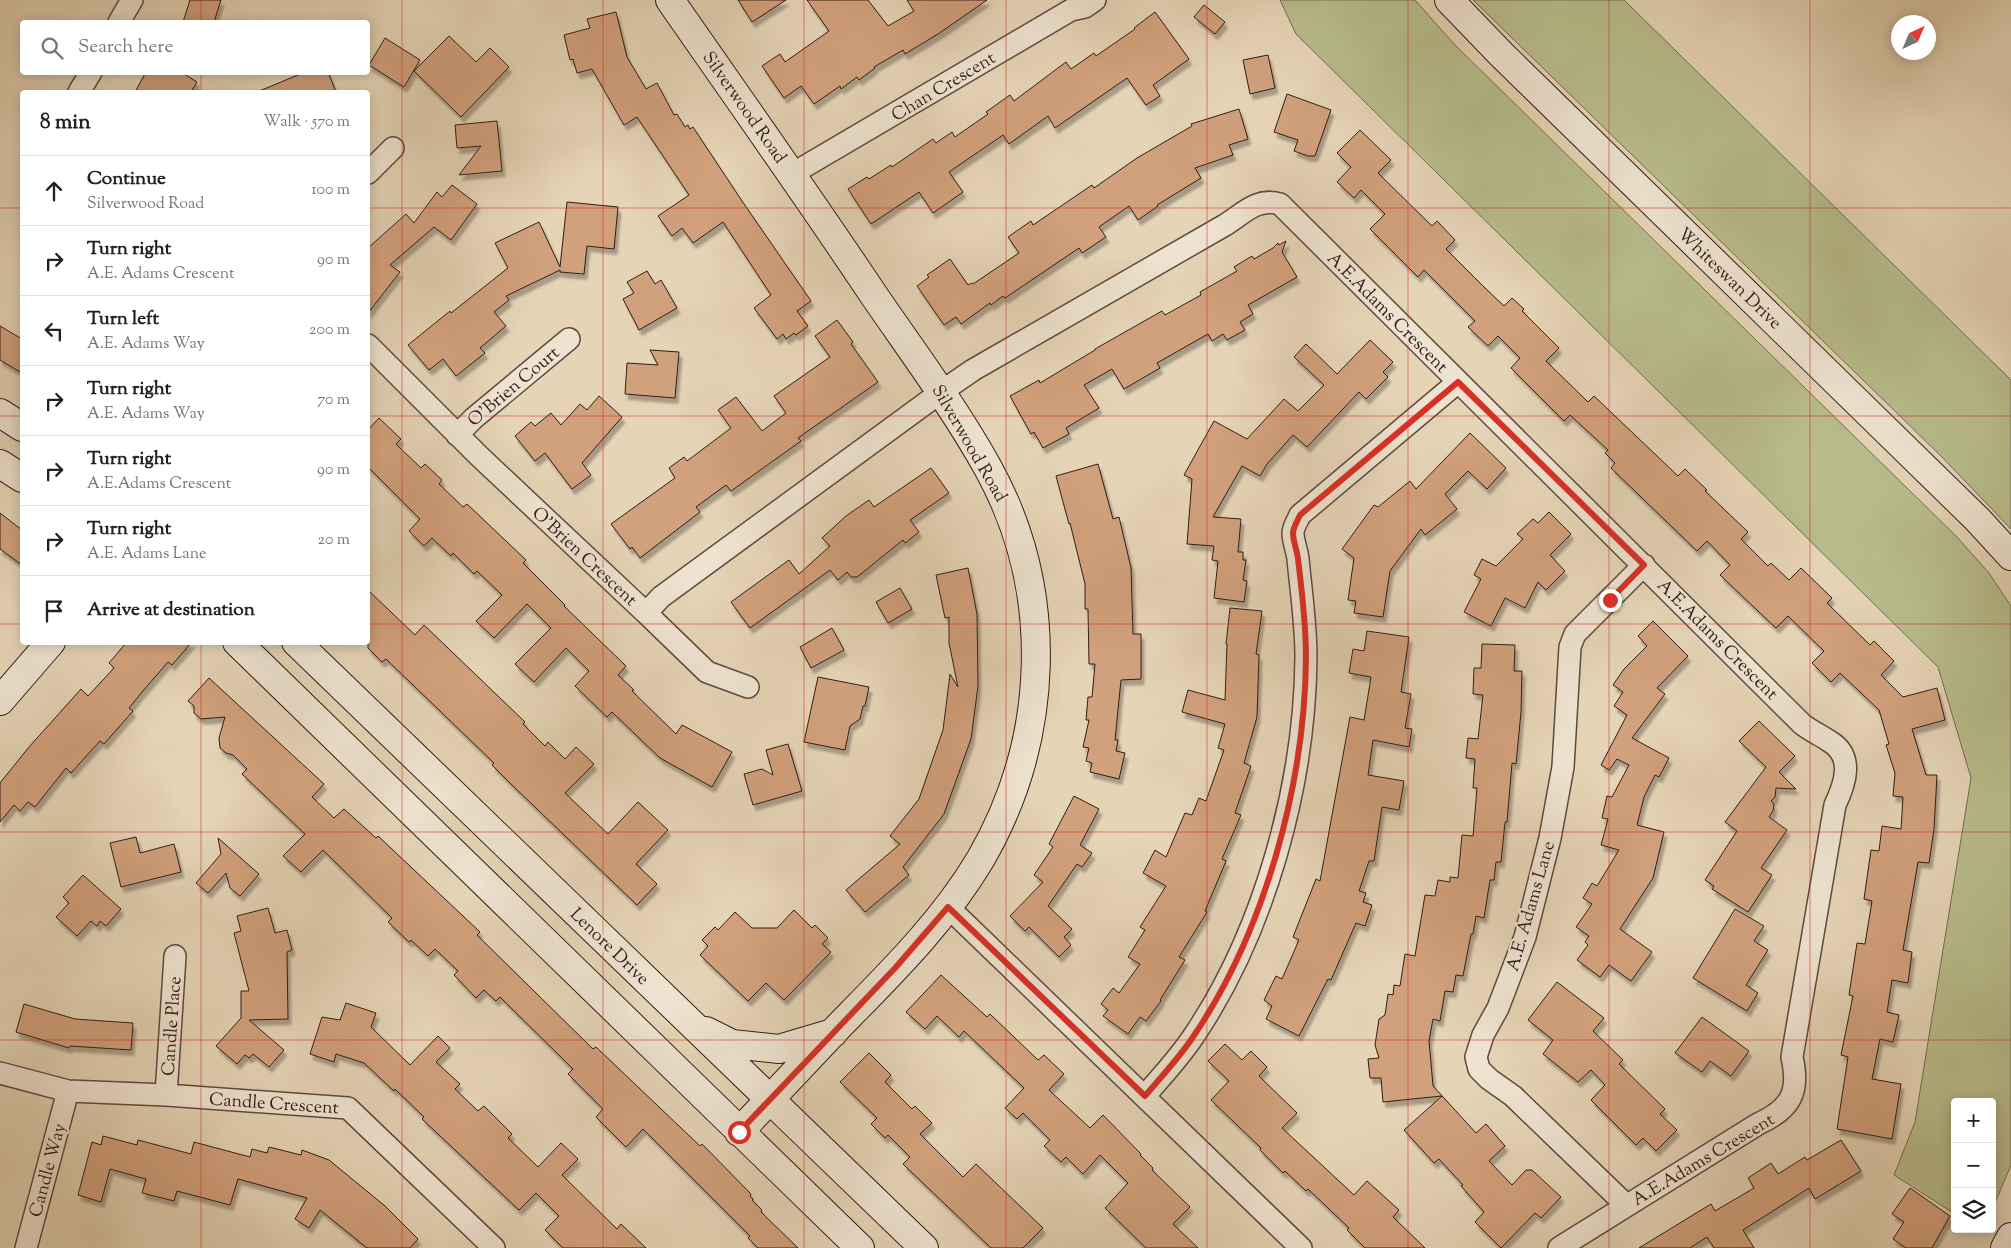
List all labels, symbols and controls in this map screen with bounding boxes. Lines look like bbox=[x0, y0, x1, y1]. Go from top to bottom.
north arrow bbox=[1891, 15, 1936, 60]
search box bbox=[20, 20, 370, 75]
icon: search bbox=[38, 34, 66, 62]
text: Search here bbox=[78, 34, 173, 61]
street label: Chan Crescent bbox=[887, 46, 1001, 129]
street label: Silverwood Road bbox=[695, 47, 792, 170]
text: 8 min bbox=[40, 108, 91, 138]
text: Walk · 570 m bbox=[263, 111, 350, 134]
text: Continue bbox=[87, 166, 166, 193]
icon: ahead bbox=[40, 177, 68, 205]
text: 100 m bbox=[311, 179, 350, 202]
text: Silverwood Road bbox=[87, 193, 204, 216]
street label: Whiteswan Drive bbox=[1670, 223, 1787, 336]
text: Turn right bbox=[87, 236, 171, 263]
icon: right bbox=[40, 247, 68, 275]
street label: A.E.Adams Crescent bbox=[1320, 247, 1453, 380]
text: 90 m bbox=[317, 249, 350, 272]
text: A.E. Adams Crescent bbox=[87, 263, 235, 286]
text: Turn left bbox=[87, 306, 159, 333]
icon: left bbox=[40, 317, 68, 345]
text: 200 m bbox=[309, 319, 350, 342]
text: A.E. Adams Way bbox=[87, 333, 205, 356]
street label: O'Brien Court bbox=[463, 341, 566, 434]
text: Turn right bbox=[87, 376, 171, 403]
street label: Silverwood Road bbox=[924, 380, 1012, 508]
icon: right bbox=[40, 387, 68, 415]
text: 70 m bbox=[317, 389, 350, 412]
text: A.E. Adams Way bbox=[87, 403, 205, 426]
text: Turn right bbox=[87, 446, 171, 473]
icon: right bbox=[40, 457, 68, 485]
text: 90 m bbox=[317, 459, 350, 482]
text: A.E.Adams Crescent bbox=[87, 473, 231, 496]
street label: O'Brien Crescent bbox=[525, 502, 642, 613]
text: Turn right bbox=[87, 516, 171, 543]
icon: right bbox=[40, 527, 68, 555]
text: 20 m bbox=[317, 529, 350, 552]
text: A.E. Adams Lane bbox=[87, 543, 206, 566]
street label: A.E.Adams Crescent bbox=[1650, 574, 1783, 707]
route end bbox=[1599, 589, 1622, 612]
icon: arrive bbox=[40, 597, 68, 625]
text: Arrive at destination bbox=[87, 597, 255, 624]
street label: A.E. Adams Lane bbox=[1501, 838, 1563, 975]
street label: Lenore Drive bbox=[563, 903, 654, 992]
street label: Candle Place bbox=[157, 975, 189, 1077]
street label: Candle Crescent bbox=[208, 1087, 340, 1122]
map controls bbox=[1951, 1098, 1996, 1233]
button: + bbox=[1951, 1098, 1996, 1143]
street label: A.E.Adams Crescent bbox=[1628, 1108, 1780, 1214]
street label: Candle Way bbox=[24, 1121, 74, 1220]
route start bbox=[728, 1121, 751, 1144]
button: − bbox=[1951, 1143, 1996, 1188]
button: layers bbox=[1951, 1188, 1996, 1233]

